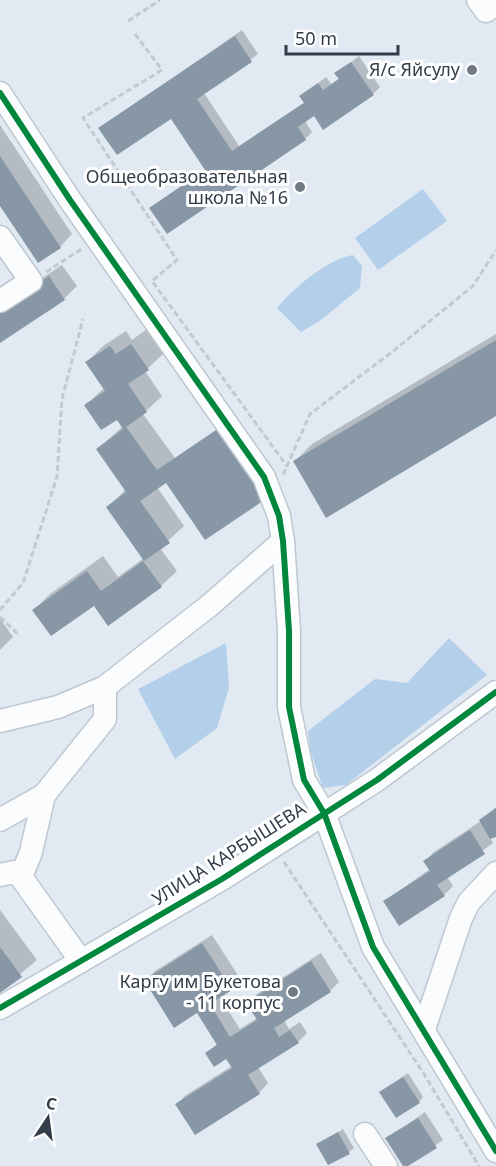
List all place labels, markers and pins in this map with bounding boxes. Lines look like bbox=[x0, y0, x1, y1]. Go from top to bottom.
place label: Я/c Яйсулу bbox=[369, 57, 461, 81]
marker: Я/c Яйсулу bbox=[465, 63, 479, 77]
place label: Общеобразовательная школа №16 bbox=[86, 164, 288, 209]
marker: Общеобразовательная школа №16 bbox=[293, 180, 307, 194]
place label: Каргу им Букетова - 11 корпус bbox=[120, 969, 281, 1014]
marker: Каргу им Букетова - 11 корпус bbox=[286, 985, 300, 999]

